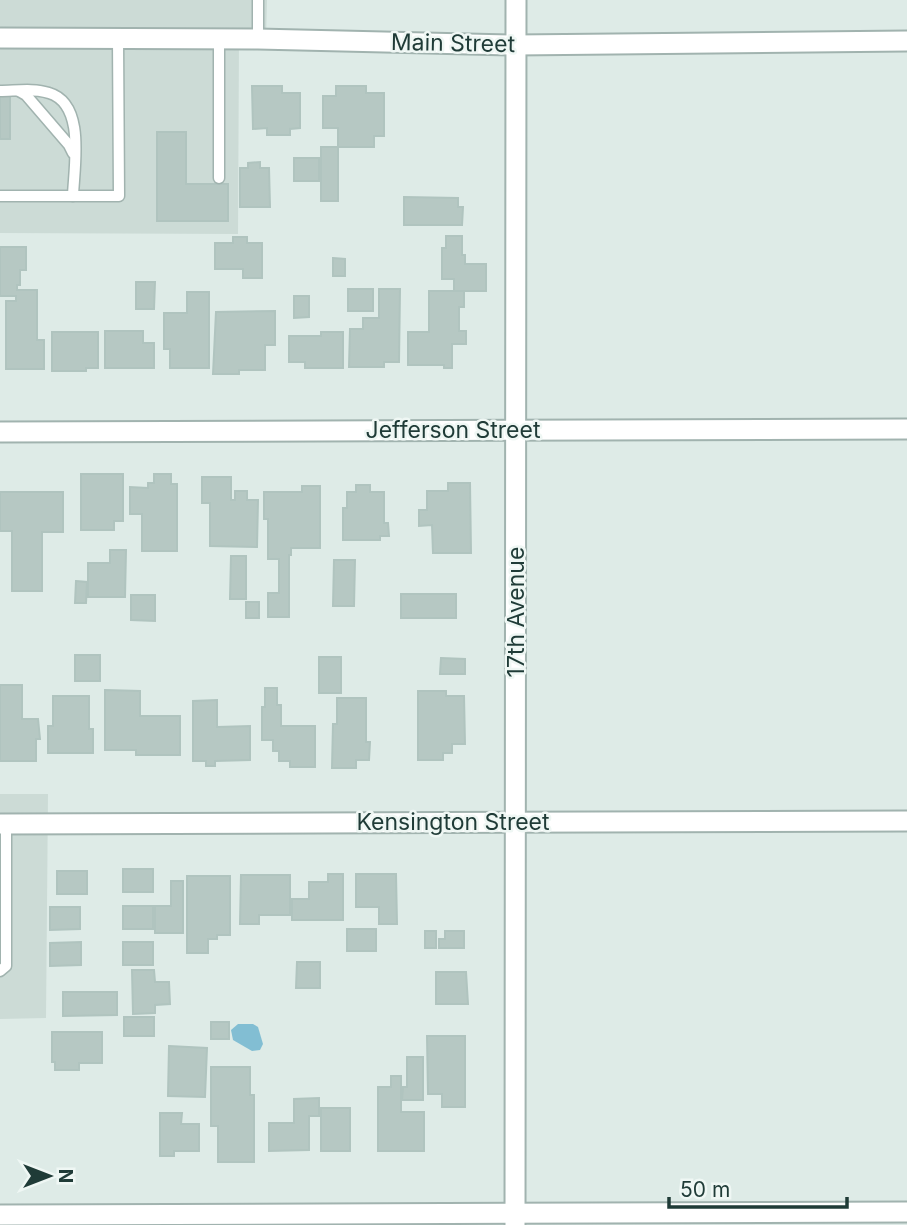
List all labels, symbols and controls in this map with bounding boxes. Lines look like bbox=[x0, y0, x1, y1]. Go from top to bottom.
street label: Main Street bbox=[391, 28, 516, 58]
street label: Jefferson Street bbox=[366, 416, 541, 444]
street label: 17th Avenue bbox=[502, 547, 530, 677]
street label: Kensington Street bbox=[357, 808, 550, 836]
north arrow bbox=[14, 1141, 84, 1211]
scale bar bbox=[669, 1166, 848, 1210]
text: N bbox=[54, 1169, 77, 1183]
text: 50 m bbox=[680, 1177, 730, 1202]

